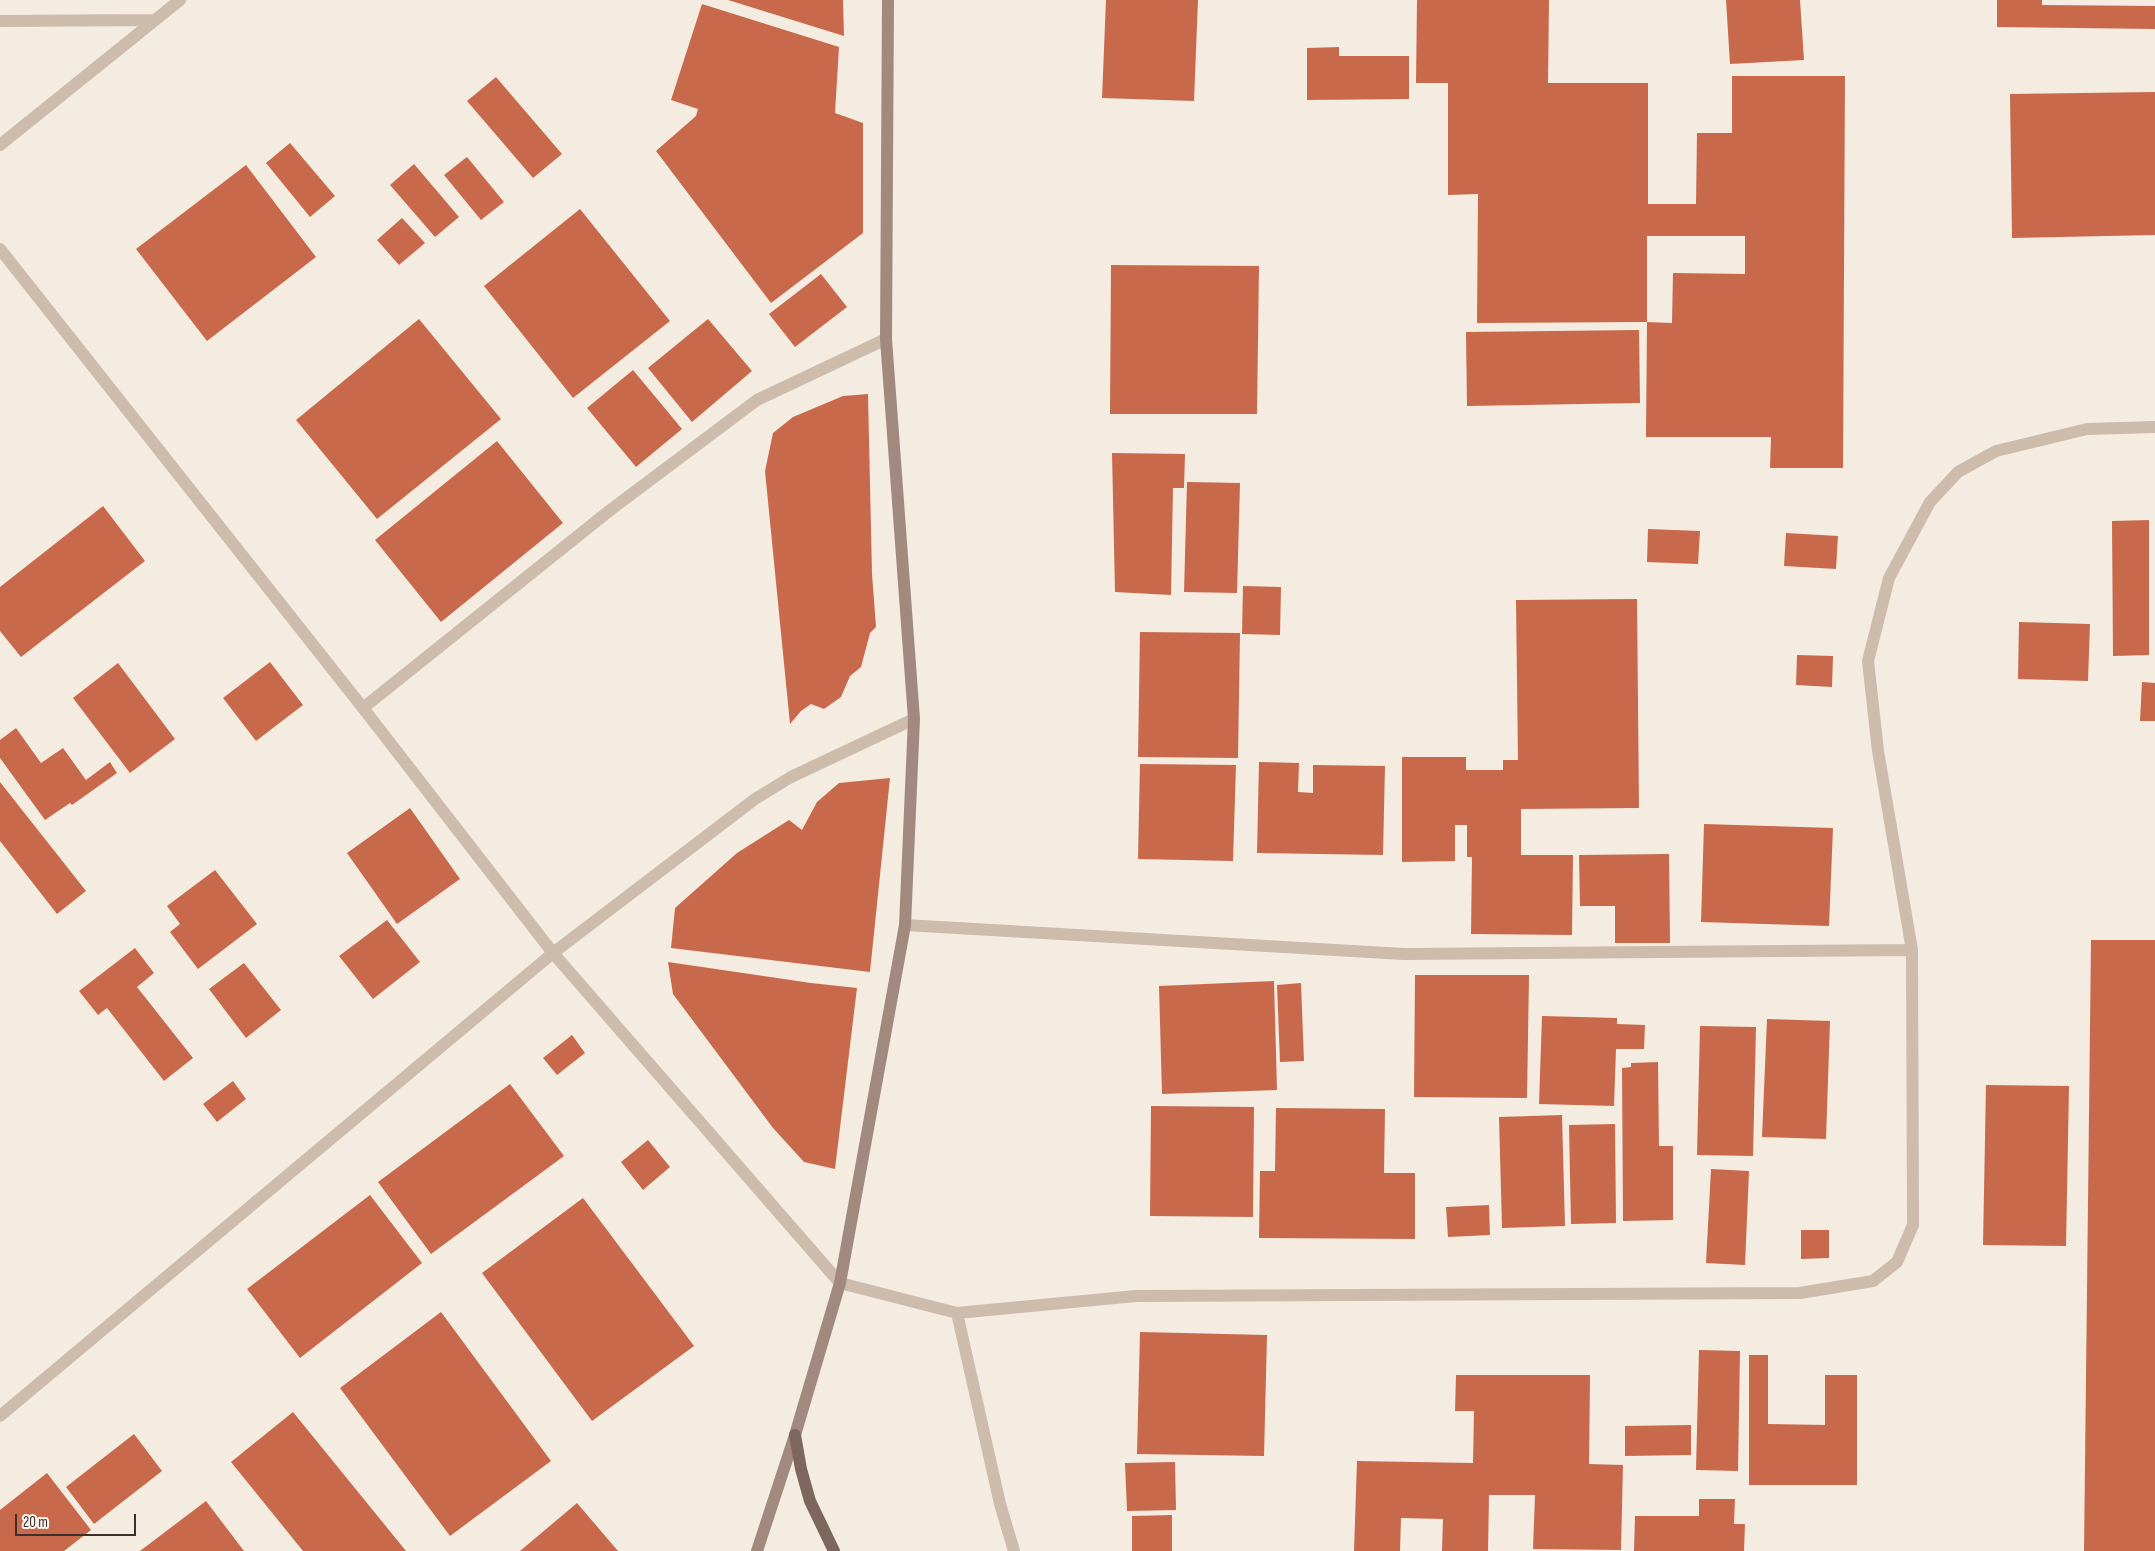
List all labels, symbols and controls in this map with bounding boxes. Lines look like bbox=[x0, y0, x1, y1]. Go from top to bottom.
scale bar bbox=[18, 1504, 139, 1536]
text: 20 m bbox=[23, 1513, 48, 1532]

